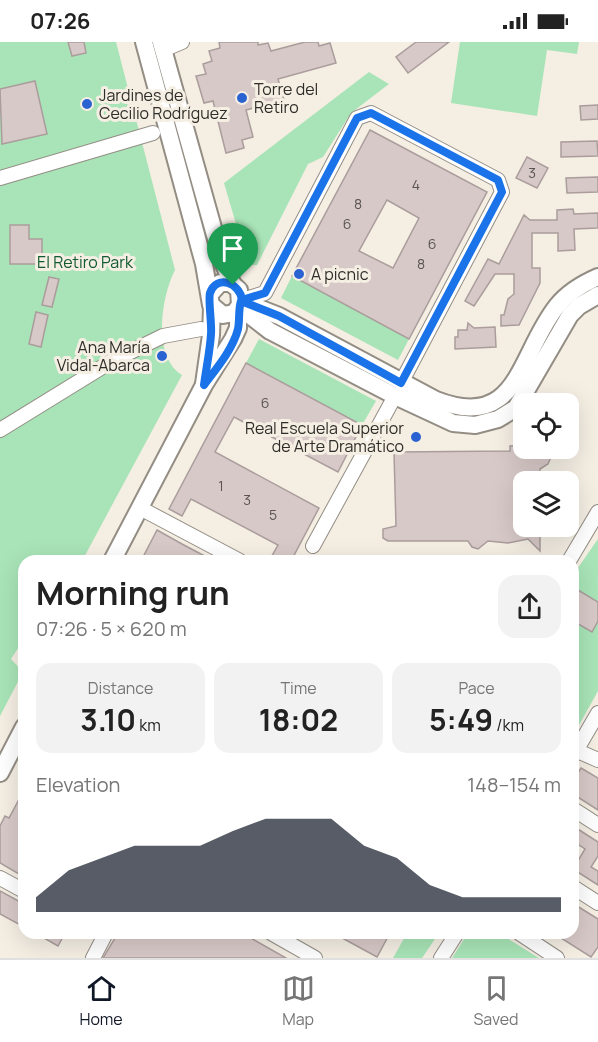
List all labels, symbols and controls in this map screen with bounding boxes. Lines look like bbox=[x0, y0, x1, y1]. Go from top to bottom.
text: 07:26 bbox=[30, 6, 91, 36]
place label: Torre del Retiro bbox=[254, 78, 318, 118]
place label: Jardines de Cecilio Rodríguez bbox=[99, 84, 228, 124]
marker: Torre del Retiro bbox=[235, 91, 249, 105]
marker: Jardines de Cecilio Rodríguez bbox=[80, 97, 94, 111]
house number: 3 bbox=[528, 163, 536, 182]
house number: 4 bbox=[412, 175, 420, 194]
house number: 8 bbox=[354, 194, 362, 213]
house number: 6 bbox=[343, 214, 351, 233]
pin bbox=[207, 223, 258, 285]
icon: arrive bbox=[216, 232, 249, 265]
house number: 6 bbox=[428, 234, 436, 253]
park label: El Retiro Park bbox=[37, 251, 134, 273]
house number: 8 bbox=[417, 254, 425, 273]
place label: A picnic bbox=[311, 263, 369, 285]
marker: A picnic bbox=[292, 267, 306, 281]
place label: Ana María Vidal-Abarca bbox=[57, 336, 150, 376]
marker: Ana María Vidal-Abarca bbox=[155, 349, 169, 363]
house number: 6 bbox=[261, 393, 269, 412]
map controls bbox=[513, 393, 579, 537]
button: locate bbox=[513, 393, 579, 459]
place label: Real Escuela Superior de Arte Dramático bbox=[245, 417, 404, 457]
marker: Real Escuela Superior de Arte Dramático bbox=[409, 430, 423, 444]
button: layers bbox=[513, 471, 579, 537]
house number: 1 bbox=[218, 476, 224, 495]
house number: 3 bbox=[243, 490, 251, 509]
house number: 5 bbox=[269, 505, 277, 524]
text: Morning run bbox=[36, 570, 230, 615]
button: share bbox=[498, 575, 561, 638]
text: 07:26 · 5 × 620 m bbox=[36, 615, 187, 642]
text: Distance bbox=[88, 677, 153, 699]
text: Time bbox=[280, 677, 317, 699]
text: Pace bbox=[458, 677, 495, 699]
text: 3.10 bbox=[80, 699, 136, 740]
text: 18:02 bbox=[259, 699, 338, 740]
text: 5:49 bbox=[429, 699, 493, 740]
text: km bbox=[136, 714, 161, 736]
text: /km bbox=[493, 714, 524, 736]
text: Elevation bbox=[36, 771, 120, 798]
text: 148–154 m bbox=[467, 771, 561, 798]
tab: Home bbox=[79, 972, 123, 1030]
tab: Map bbox=[282, 972, 315, 1030]
tab: Saved bbox=[473, 972, 519, 1030]

